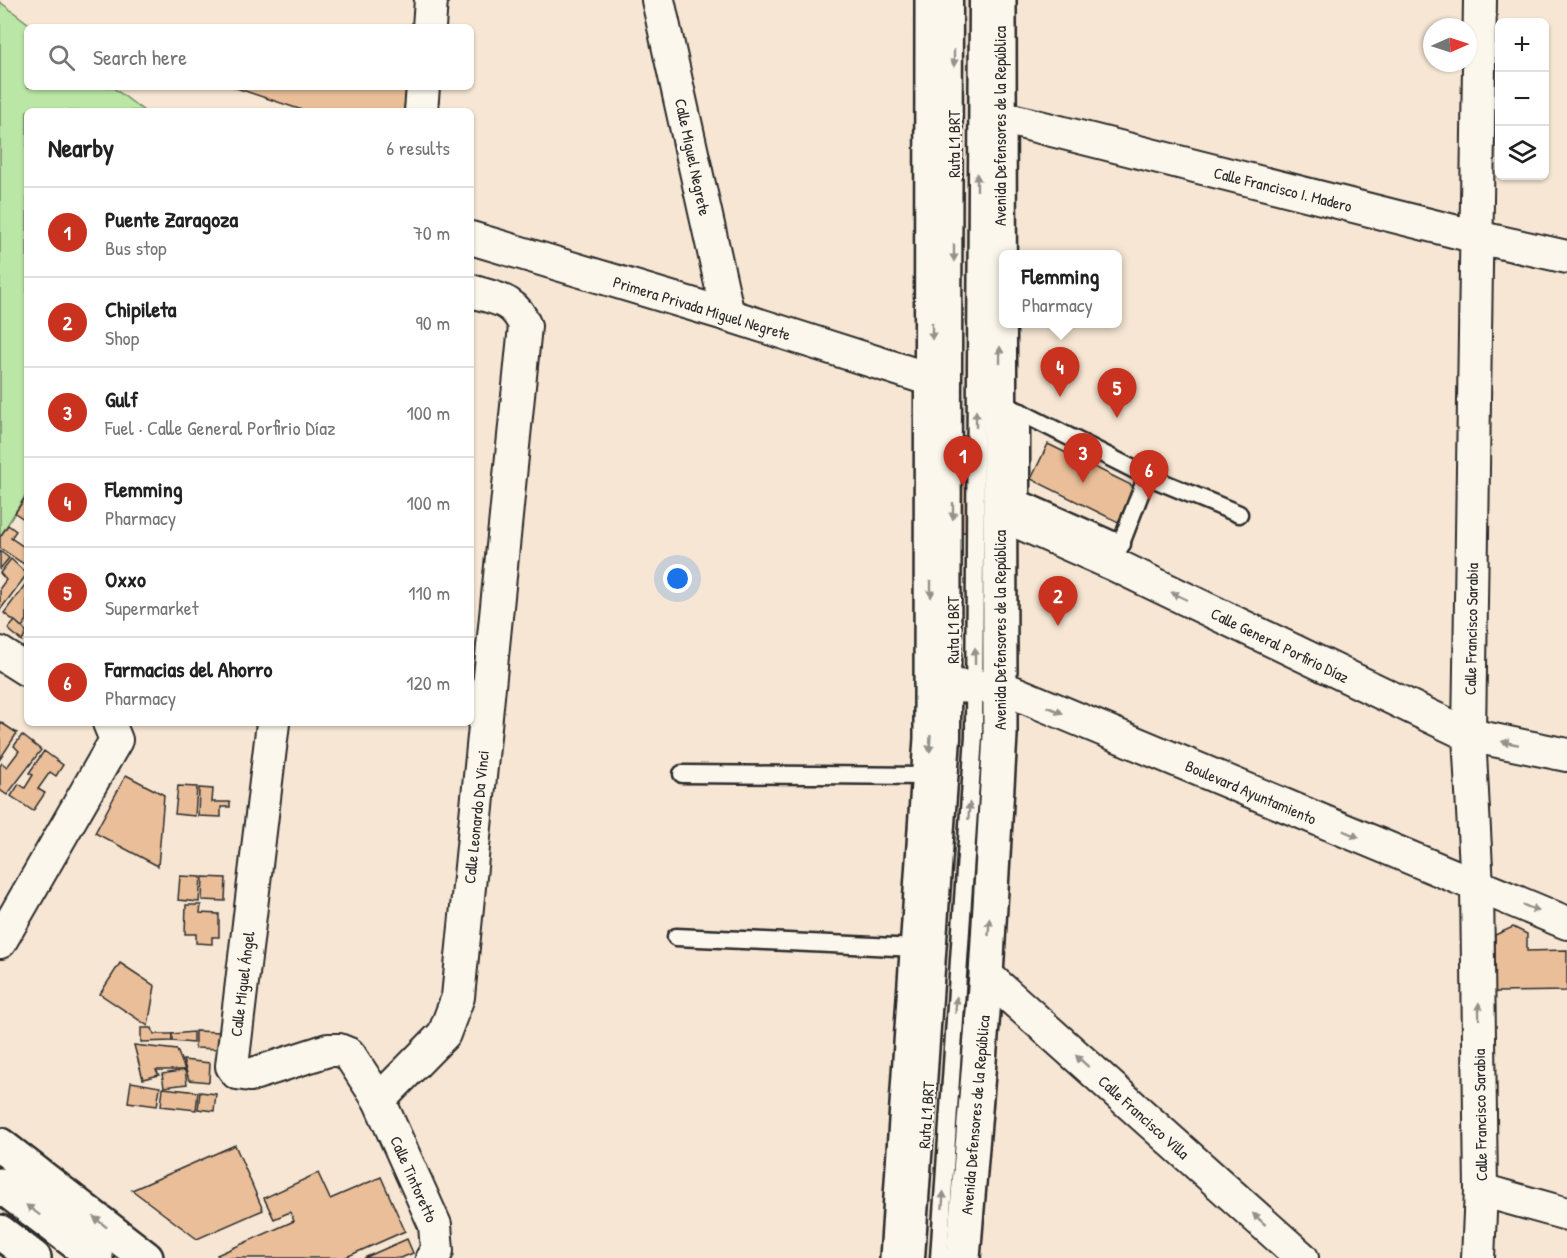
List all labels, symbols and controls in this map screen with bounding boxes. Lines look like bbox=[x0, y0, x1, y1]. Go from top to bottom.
north arrow bbox=[1423, 18, 1477, 72]
map controls bbox=[1495, 18, 1549, 180]
button: + bbox=[1495, 18, 1549, 72]
search box bbox=[24, 24, 474, 90]
street label: Avenida Defensores de la República bbox=[989, 26, 1011, 226]
icon: search bbox=[45, 41, 78, 74]
text: Search here bbox=[93, 42, 187, 72]
one-way arrow bbox=[949, 49, 959, 68]
button: − bbox=[1495, 72, 1549, 126]
street label: Calle Miguel Negrete bbox=[670, 96, 716, 218]
street label: Ruta L1 BRT bbox=[943, 110, 965, 178]
button: layers bbox=[1495, 126, 1549, 180]
text: Nearby bbox=[48, 130, 114, 165]
text: 6 results bbox=[386, 134, 450, 161]
street label: Calle Francisco I. Madero bbox=[1212, 161, 1355, 217]
one-way arrow bbox=[972, 173, 982, 192]
text: Puente Zaragoza bbox=[105, 204, 238, 234]
text: 1 bbox=[64, 219, 71, 246]
text: 70 m bbox=[413, 219, 450, 246]
text: Bus stop bbox=[105, 234, 167, 261]
one-way arrow bbox=[949, 244, 959, 263]
popup bbox=[999, 250, 1122, 328]
text: Flemming bbox=[1022, 261, 1099, 291]
street label: Primera Privada Miguel Negrete bbox=[611, 271, 794, 346]
text: Pharmacy bbox=[1022, 291, 1093, 318]
text: Chipileta bbox=[105, 294, 176, 324]
text: 2 bbox=[63, 309, 72, 336]
text: 90 m bbox=[416, 309, 450, 336]
one-way arrow bbox=[927, 322, 937, 341]
text: Shop bbox=[105, 324, 139, 351]
one-way arrow bbox=[995, 345, 1005, 364]
pin: 4 bbox=[1040, 348, 1080, 397]
pin: 5 bbox=[1098, 368, 1136, 418]
text: Gulf bbox=[105, 384, 138, 414]
text: 3 bbox=[63, 399, 72, 426]
text: 100 m bbox=[407, 399, 450, 426]
one-way arrow bbox=[971, 410, 981, 429]
text: Fuel · Calle General Porfirio Díaz bbox=[105, 414, 336, 441]
pin: 3 bbox=[1064, 434, 1102, 483]
pin: 1 bbox=[944, 436, 982, 486]
pin: 6 bbox=[1130, 450, 1168, 500]
text: Flemming bbox=[105, 474, 182, 504]
text: 4 bbox=[64, 489, 71, 516]
text: 100 m bbox=[407, 489, 450, 516]
one-way arrow bbox=[948, 502, 958, 521]
text: Pharmacy bbox=[105, 504, 176, 531]
street label: Avenida Defensores de la República bbox=[989, 530, 1011, 730]
street label: Calle Francisco Sarabia bbox=[1459, 563, 1483, 695]
text: Oxxo bbox=[105, 564, 146, 594]
your location bbox=[663, 564, 692, 593]
pin: 2 bbox=[1038, 576, 1078, 626]
text: 5 bbox=[63, 579, 72, 606]
text: 110 m bbox=[408, 579, 450, 606]
one-way arrow bbox=[926, 580, 936, 599]
one-way arrow bbox=[1171, 591, 1188, 600]
text: Supermarket bbox=[105, 594, 199, 621]
street label: Ruta L1 BRT bbox=[942, 596, 964, 664]
street label: Calle General Porfirio Díaz bbox=[1207, 602, 1353, 688]
one-way arrow bbox=[970, 647, 980, 666]
text: Farmacias del Ahorro bbox=[105, 654, 272, 684]
text: 6 bbox=[64, 669, 71, 696]
text: 120 m bbox=[406, 669, 450, 696]
text: Pharmacy bbox=[105, 684, 176, 711]
one-way arrow bbox=[1046, 705, 1064, 715]
one-way arrow bbox=[926, 735, 935, 754]
one-way arrow bbox=[1500, 738, 1519, 748]
street label: Calle Leonardo Da Vinci bbox=[458, 749, 494, 885]
street label: Boulevard Ayuntamiento bbox=[1182, 754, 1320, 830]
one-way arrow bbox=[965, 801, 974, 820]
one-way arrow bbox=[1342, 829, 1360, 839]
one-way arrow bbox=[1522, 904, 1540, 914]
one-way arrow bbox=[984, 918, 993, 937]
street label: Calle Miguel Ángel bbox=[225, 929, 259, 1038]
one-way arrow bbox=[951, 996, 961, 1015]
one-way arrow bbox=[1474, 1001, 1484, 1020]
street label: Avenida Defensores de la República bbox=[955, 1014, 995, 1216]
street label: Calle Francisco Sarabia bbox=[1468, 1049, 1492, 1181]
one-way arrow bbox=[1075, 1055, 1090, 1068]
street label: Calle Francisco Villa bbox=[1094, 1070, 1194, 1164]
street label: Ruta L1 BRT bbox=[913, 1080, 939, 1149]
street label: Calle Tintoretto bbox=[385, 1132, 443, 1226]
one-way arrow bbox=[938, 1190, 948, 1209]
one-way arrow bbox=[25, 1204, 41, 1216]
one-way arrow bbox=[1252, 1213, 1267, 1226]
one-way arrow bbox=[92, 1216, 108, 1229]

